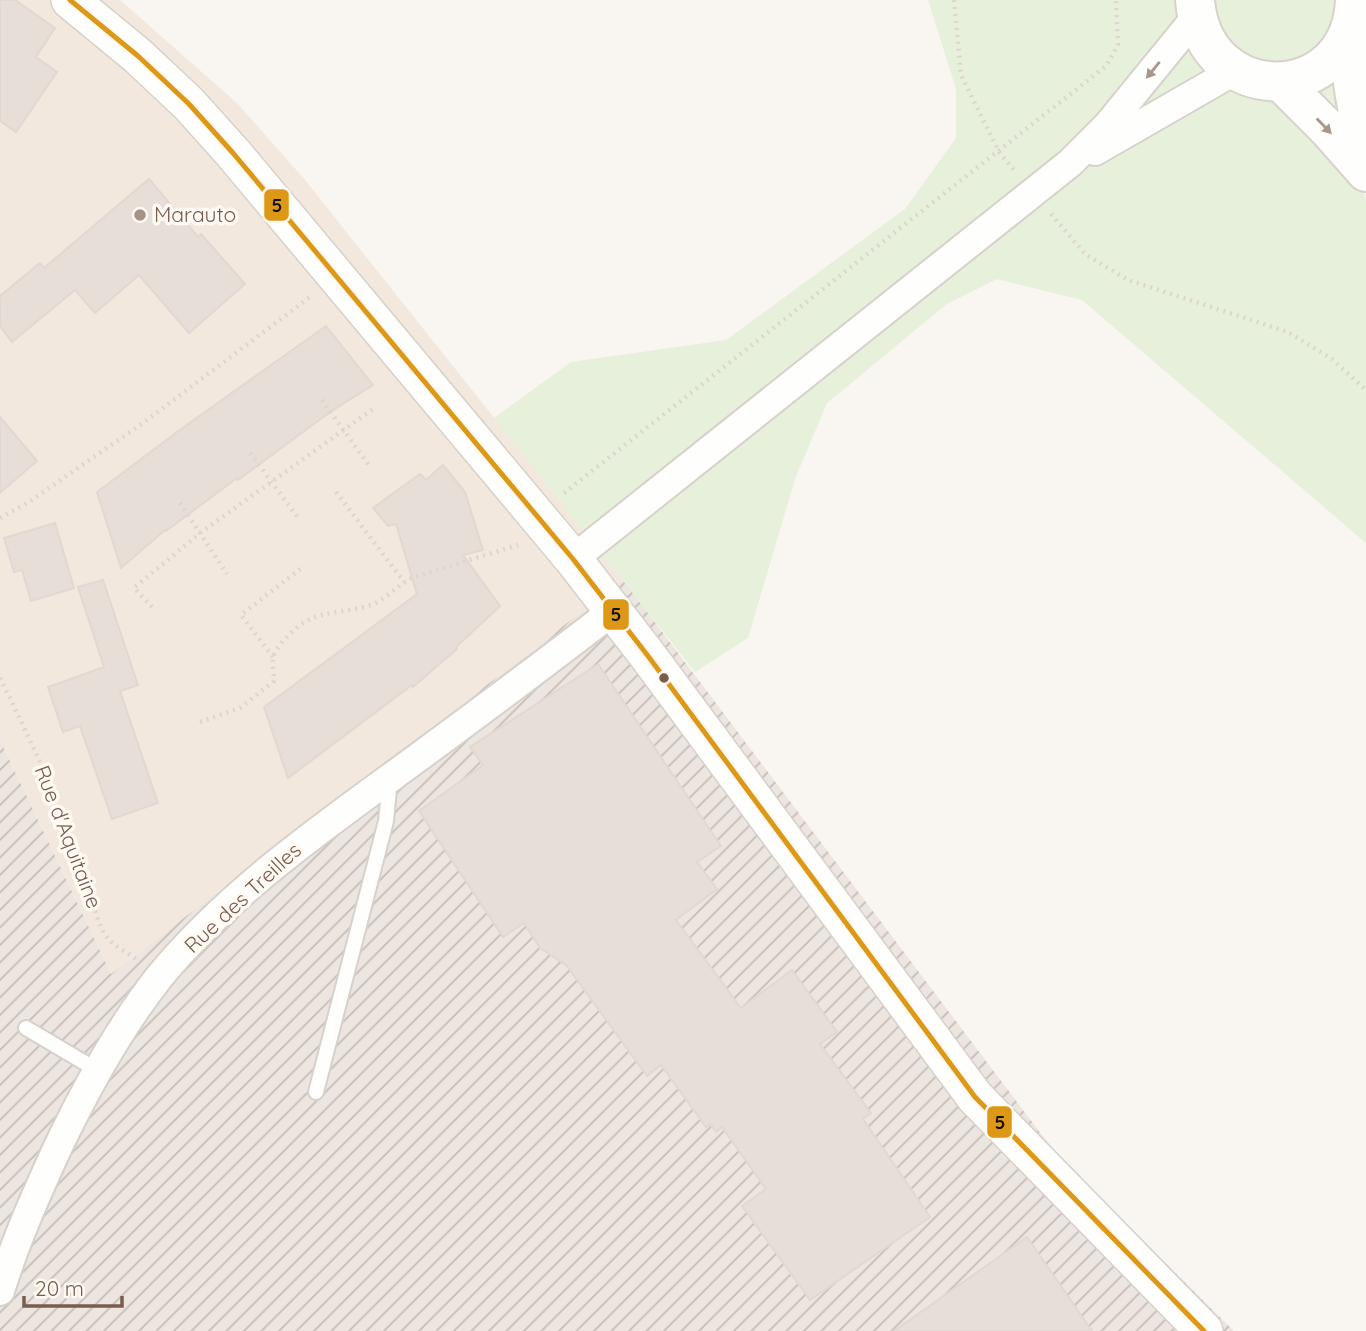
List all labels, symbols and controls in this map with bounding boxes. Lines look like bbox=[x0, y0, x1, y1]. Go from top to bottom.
one-way arrow bbox=[1146, 60, 1161, 78]
one-way arrow bbox=[1316, 117, 1332, 134]
line badge: 5 bbox=[263, 188, 290, 222]
text: 5 bbox=[272, 193, 282, 217]
place label: Marauto bbox=[154, 201, 236, 227]
marker: Marauto bbox=[132, 207, 148, 223]
line badge: 5 bbox=[602, 598, 630, 631]
text: 5 bbox=[611, 602, 621, 626]
unlabelled marker bbox=[657, 671, 671, 685]
street label: Rue d'Aquitaine bbox=[30, 761, 108, 912]
street label: Rue des Treilles bbox=[179, 837, 306, 958]
line badge: 5 bbox=[986, 1105, 1013, 1139]
text: 5 bbox=[995, 1110, 1005, 1134]
scale bar bbox=[24, 1264, 122, 1308]
text: 20 m bbox=[35, 1275, 84, 1301]

